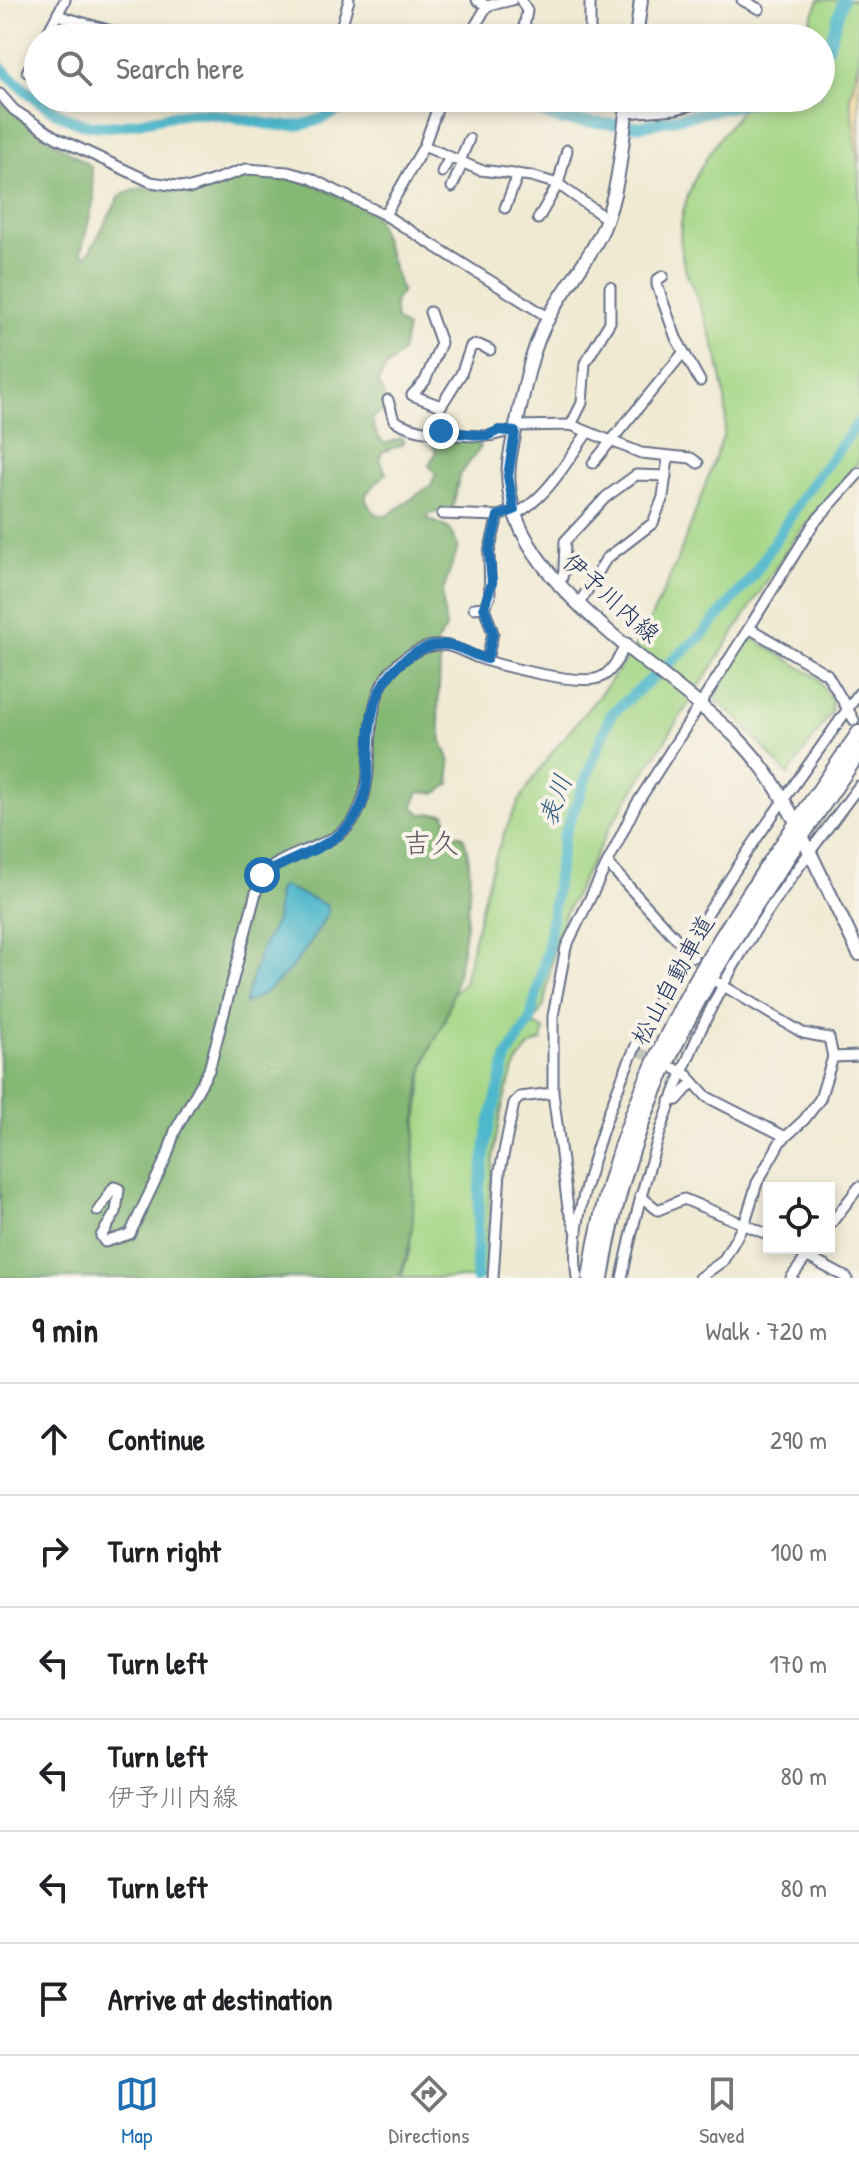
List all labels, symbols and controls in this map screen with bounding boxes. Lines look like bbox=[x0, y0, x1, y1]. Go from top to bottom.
search box bbox=[24, 24, 835, 112]
icon: search bbox=[52, 46, 96, 90]
text: Search here bbox=[116, 48, 244, 88]
route end bbox=[423, 413, 459, 449]
street label: 伊予川内線 bbox=[556, 545, 667, 649]
water label: 表川 bbox=[529, 769, 580, 830]
district label: 吉久 bbox=[403, 824, 459, 862]
route start bbox=[244, 857, 280, 893]
street label: 松山自動車道 bbox=[623, 909, 721, 1050]
map controls bbox=[763, 1182, 835, 1254]
button: locate bbox=[763, 1182, 835, 1254]
text: 9 min bbox=[32, 1307, 98, 1353]
text: Walk · 720 m bbox=[706, 1313, 827, 1348]
icon: ahead bbox=[32, 1417, 76, 1461]
text: Continue bbox=[108, 1419, 205, 1459]
text: 290 m bbox=[770, 1422, 827, 1457]
icon: right bbox=[32, 1529, 76, 1573]
text: Turn right bbox=[108, 1531, 221, 1571]
text: 100 m bbox=[771, 1534, 827, 1569]
icon: left bbox=[32, 1641, 76, 1685]
text: Turn left bbox=[108, 1643, 207, 1683]
text: 170 m bbox=[769, 1646, 827, 1681]
text: Turn left bbox=[108, 1736, 207, 1776]
icon: left bbox=[32, 1753, 76, 1797]
text: 80 m bbox=[780, 1758, 827, 1793]
text: 伊予川内線 bbox=[108, 1779, 238, 1814]
icon: left bbox=[32, 1865, 76, 1909]
text: Turn left bbox=[108, 1867, 207, 1907]
text: 80 m bbox=[780, 1870, 827, 1905]
icon: arrive bbox=[32, 1977, 76, 2021]
text: Arrive at destination bbox=[108, 1979, 333, 2019]
tab: Map bbox=[115, 2072, 159, 2150]
tab: Directions bbox=[389, 2072, 470, 2150]
tab: Saved bbox=[699, 2072, 744, 2150]

